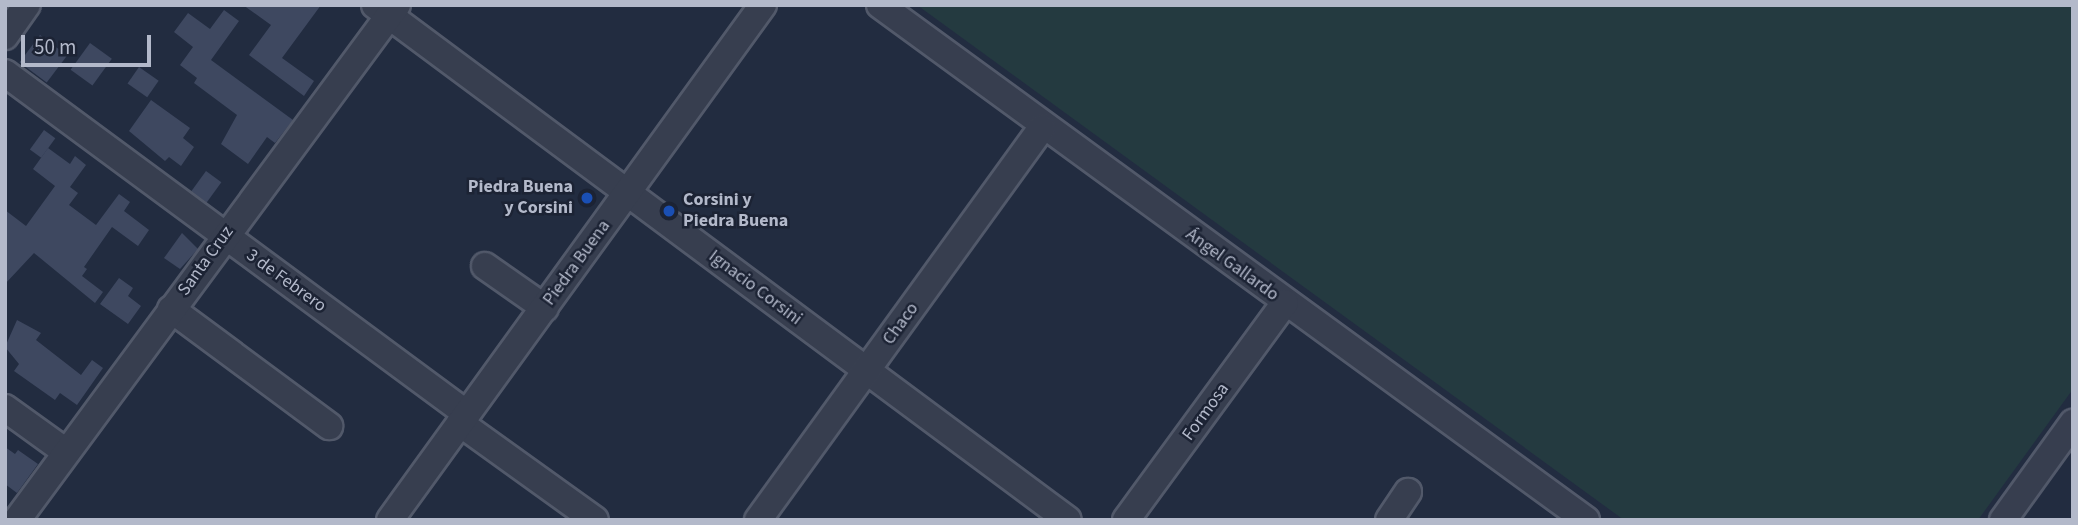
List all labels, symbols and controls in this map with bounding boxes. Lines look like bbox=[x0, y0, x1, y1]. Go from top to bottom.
scale bar bbox=[24, 21, 154, 65]
text: 50 m bbox=[34, 32, 76, 62]
place label: Piedra Buena y Corsini bbox=[468, 177, 573, 220]
marker: Piedra Buena y Corsini bbox=[579, 190, 595, 206]
place label: Corsini y Piedra Buena bbox=[683, 190, 788, 232]
marker: Corsini y Piedra Buena bbox=[661, 203, 677, 219]
street label: Piedra Buena bbox=[539, 216, 615, 310]
street label: Santa Cruz bbox=[173, 222, 239, 300]
street label: Ángel Gallardo bbox=[1181, 224, 1283, 306]
street label: 3 de Febrero bbox=[242, 245, 330, 317]
street label: Ignacio Corsini bbox=[704, 246, 806, 330]
street label: Chaco bbox=[879, 299, 923, 349]
street label: Formosa bbox=[1178, 379, 1234, 445]

